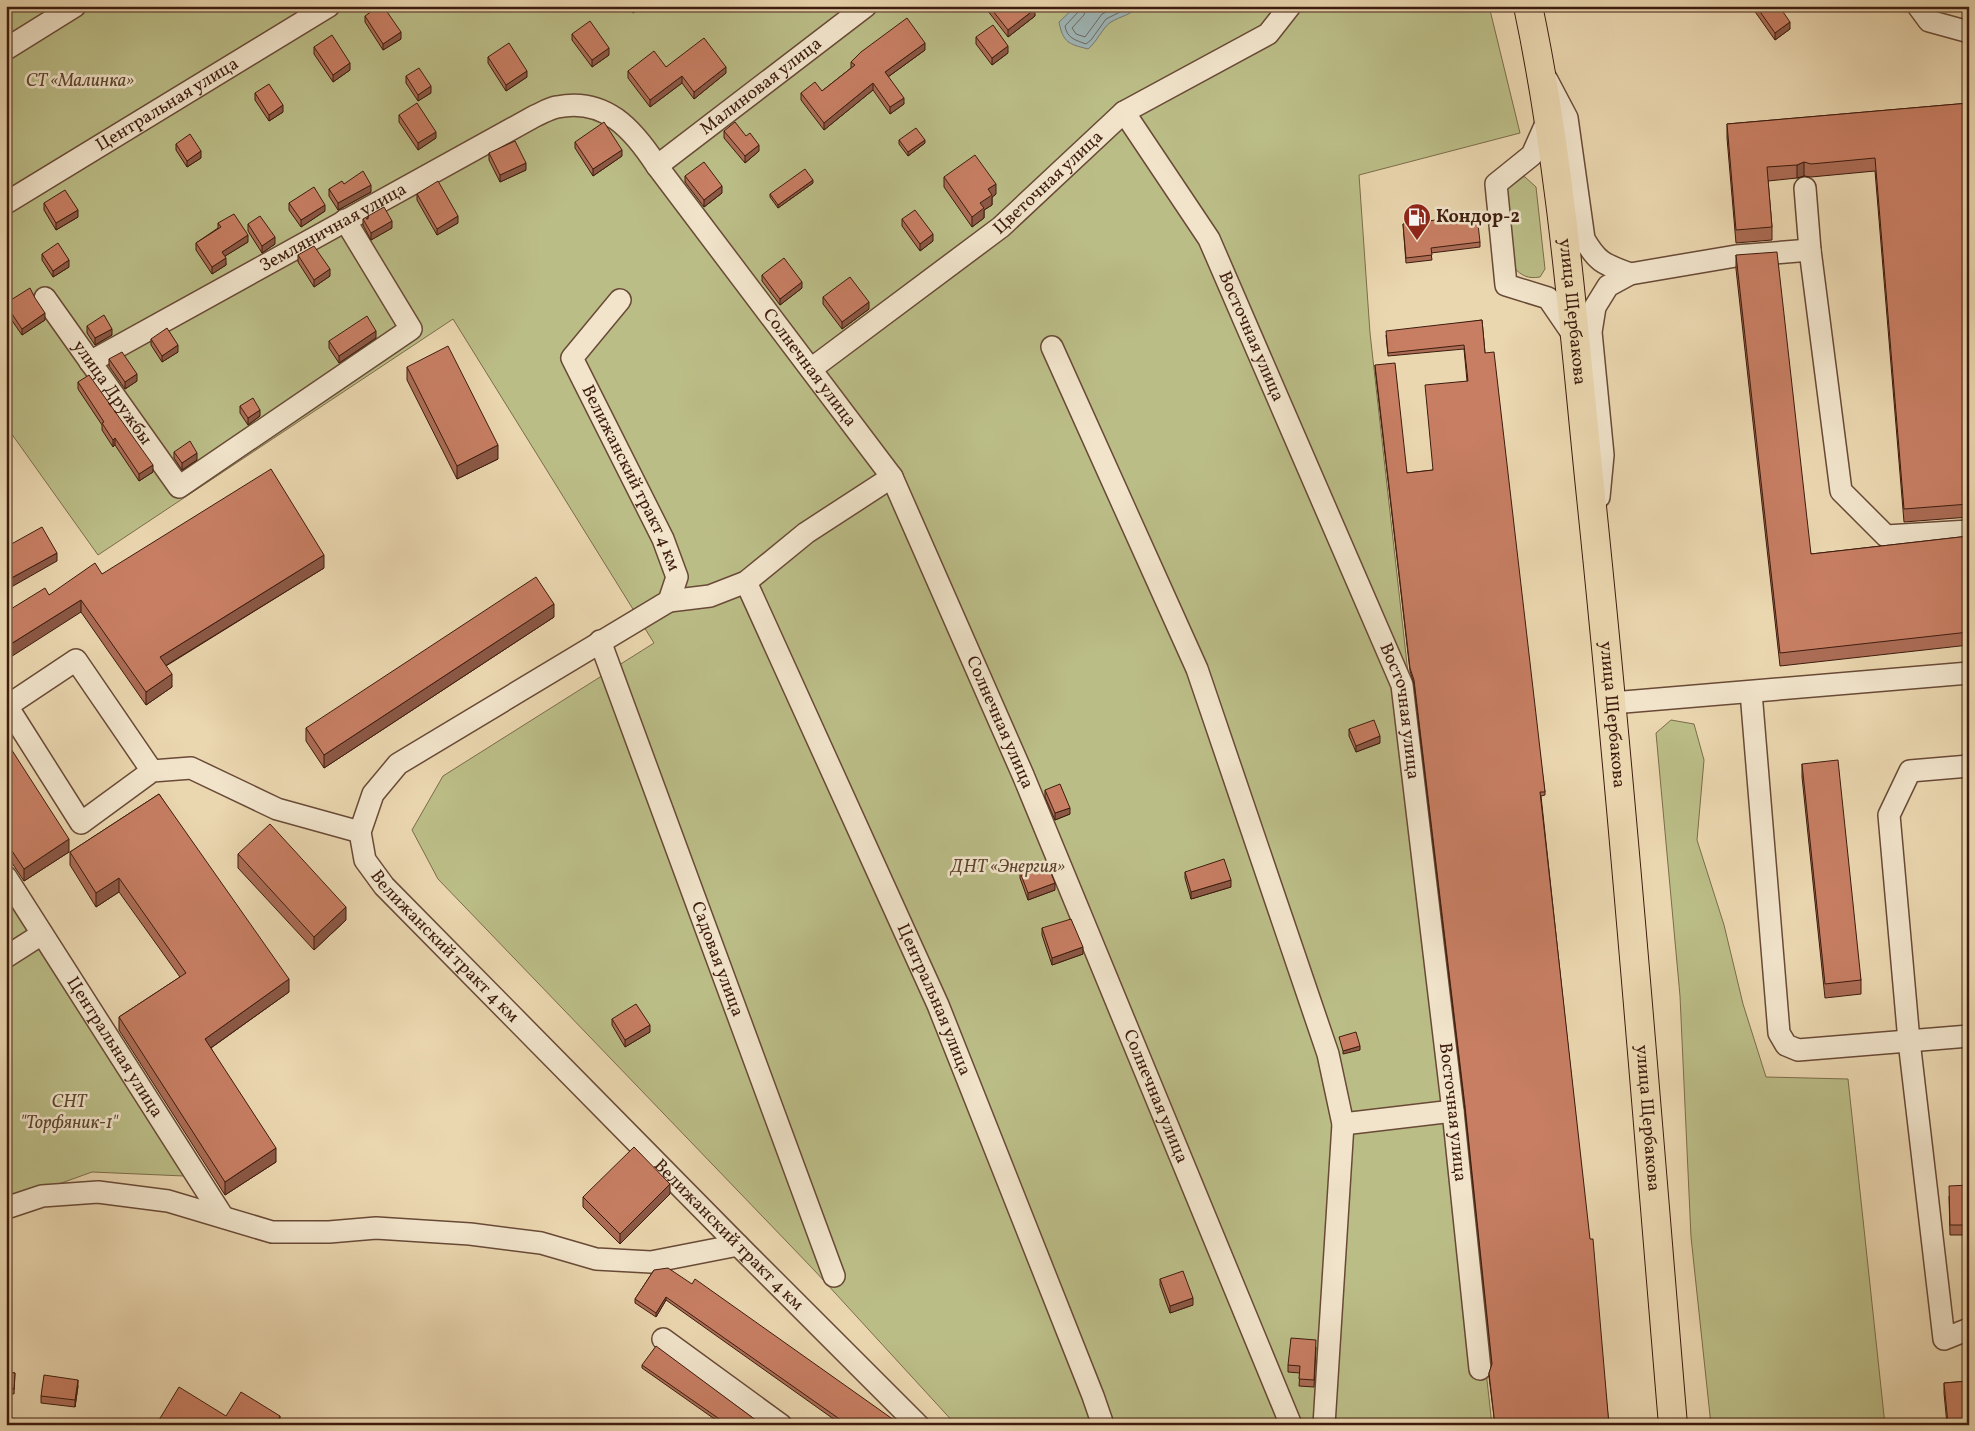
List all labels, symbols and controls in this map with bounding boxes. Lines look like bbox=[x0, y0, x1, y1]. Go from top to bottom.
street label: Малиновая улица bbox=[695, 32, 827, 141]
street label: Центральная улица bbox=[91, 51, 243, 158]
park label: CТ «Малинка» bbox=[26, 69, 134, 94]
street label: Цветочная улица bbox=[988, 125, 1109, 241]
street label: Земляничная улица bbox=[255, 177, 411, 278]
fuel station icon: Кондор-2 bbox=[1402, 202, 1432, 241]
place label: Кондор-2 bbox=[1436, 205, 1520, 230]
street label: улица Щербакова bbox=[1552, 237, 1592, 386]
street label: Восточная улица bbox=[1212, 267, 1290, 406]
street label: Солнечная улица bbox=[756, 303, 863, 432]
street label: улица Дружбы bbox=[66, 335, 158, 450]
street label: Велижанский тракт 4 км bbox=[575, 381, 686, 575]
street label: Восточная улица bbox=[1373, 639, 1426, 781]
street label: улица Щербакова bbox=[1593, 640, 1632, 789]
street label: Солнечная улица bbox=[960, 652, 1040, 793]
park label: ДНТ «Энергия» bbox=[949, 855, 1065, 880]
street label: Велижанский тракт 4 км bbox=[364, 865, 525, 1028]
street label: Садовая улица bbox=[685, 898, 750, 1020]
street label: Центральная улица bbox=[890, 920, 977, 1079]
street label: Центральная улица bbox=[60, 972, 169, 1123]
street label: Солнечная улица bbox=[1117, 1025, 1194, 1167]
street label: Восточная улица bbox=[1432, 1041, 1473, 1183]
street label: улица Щербакова bbox=[1629, 1044, 1666, 1192]
park label: СНТ "Торфяник-1" bbox=[20, 1090, 119, 1136]
street label: Велижанский тракт 4 км bbox=[648, 1154, 809, 1316]

